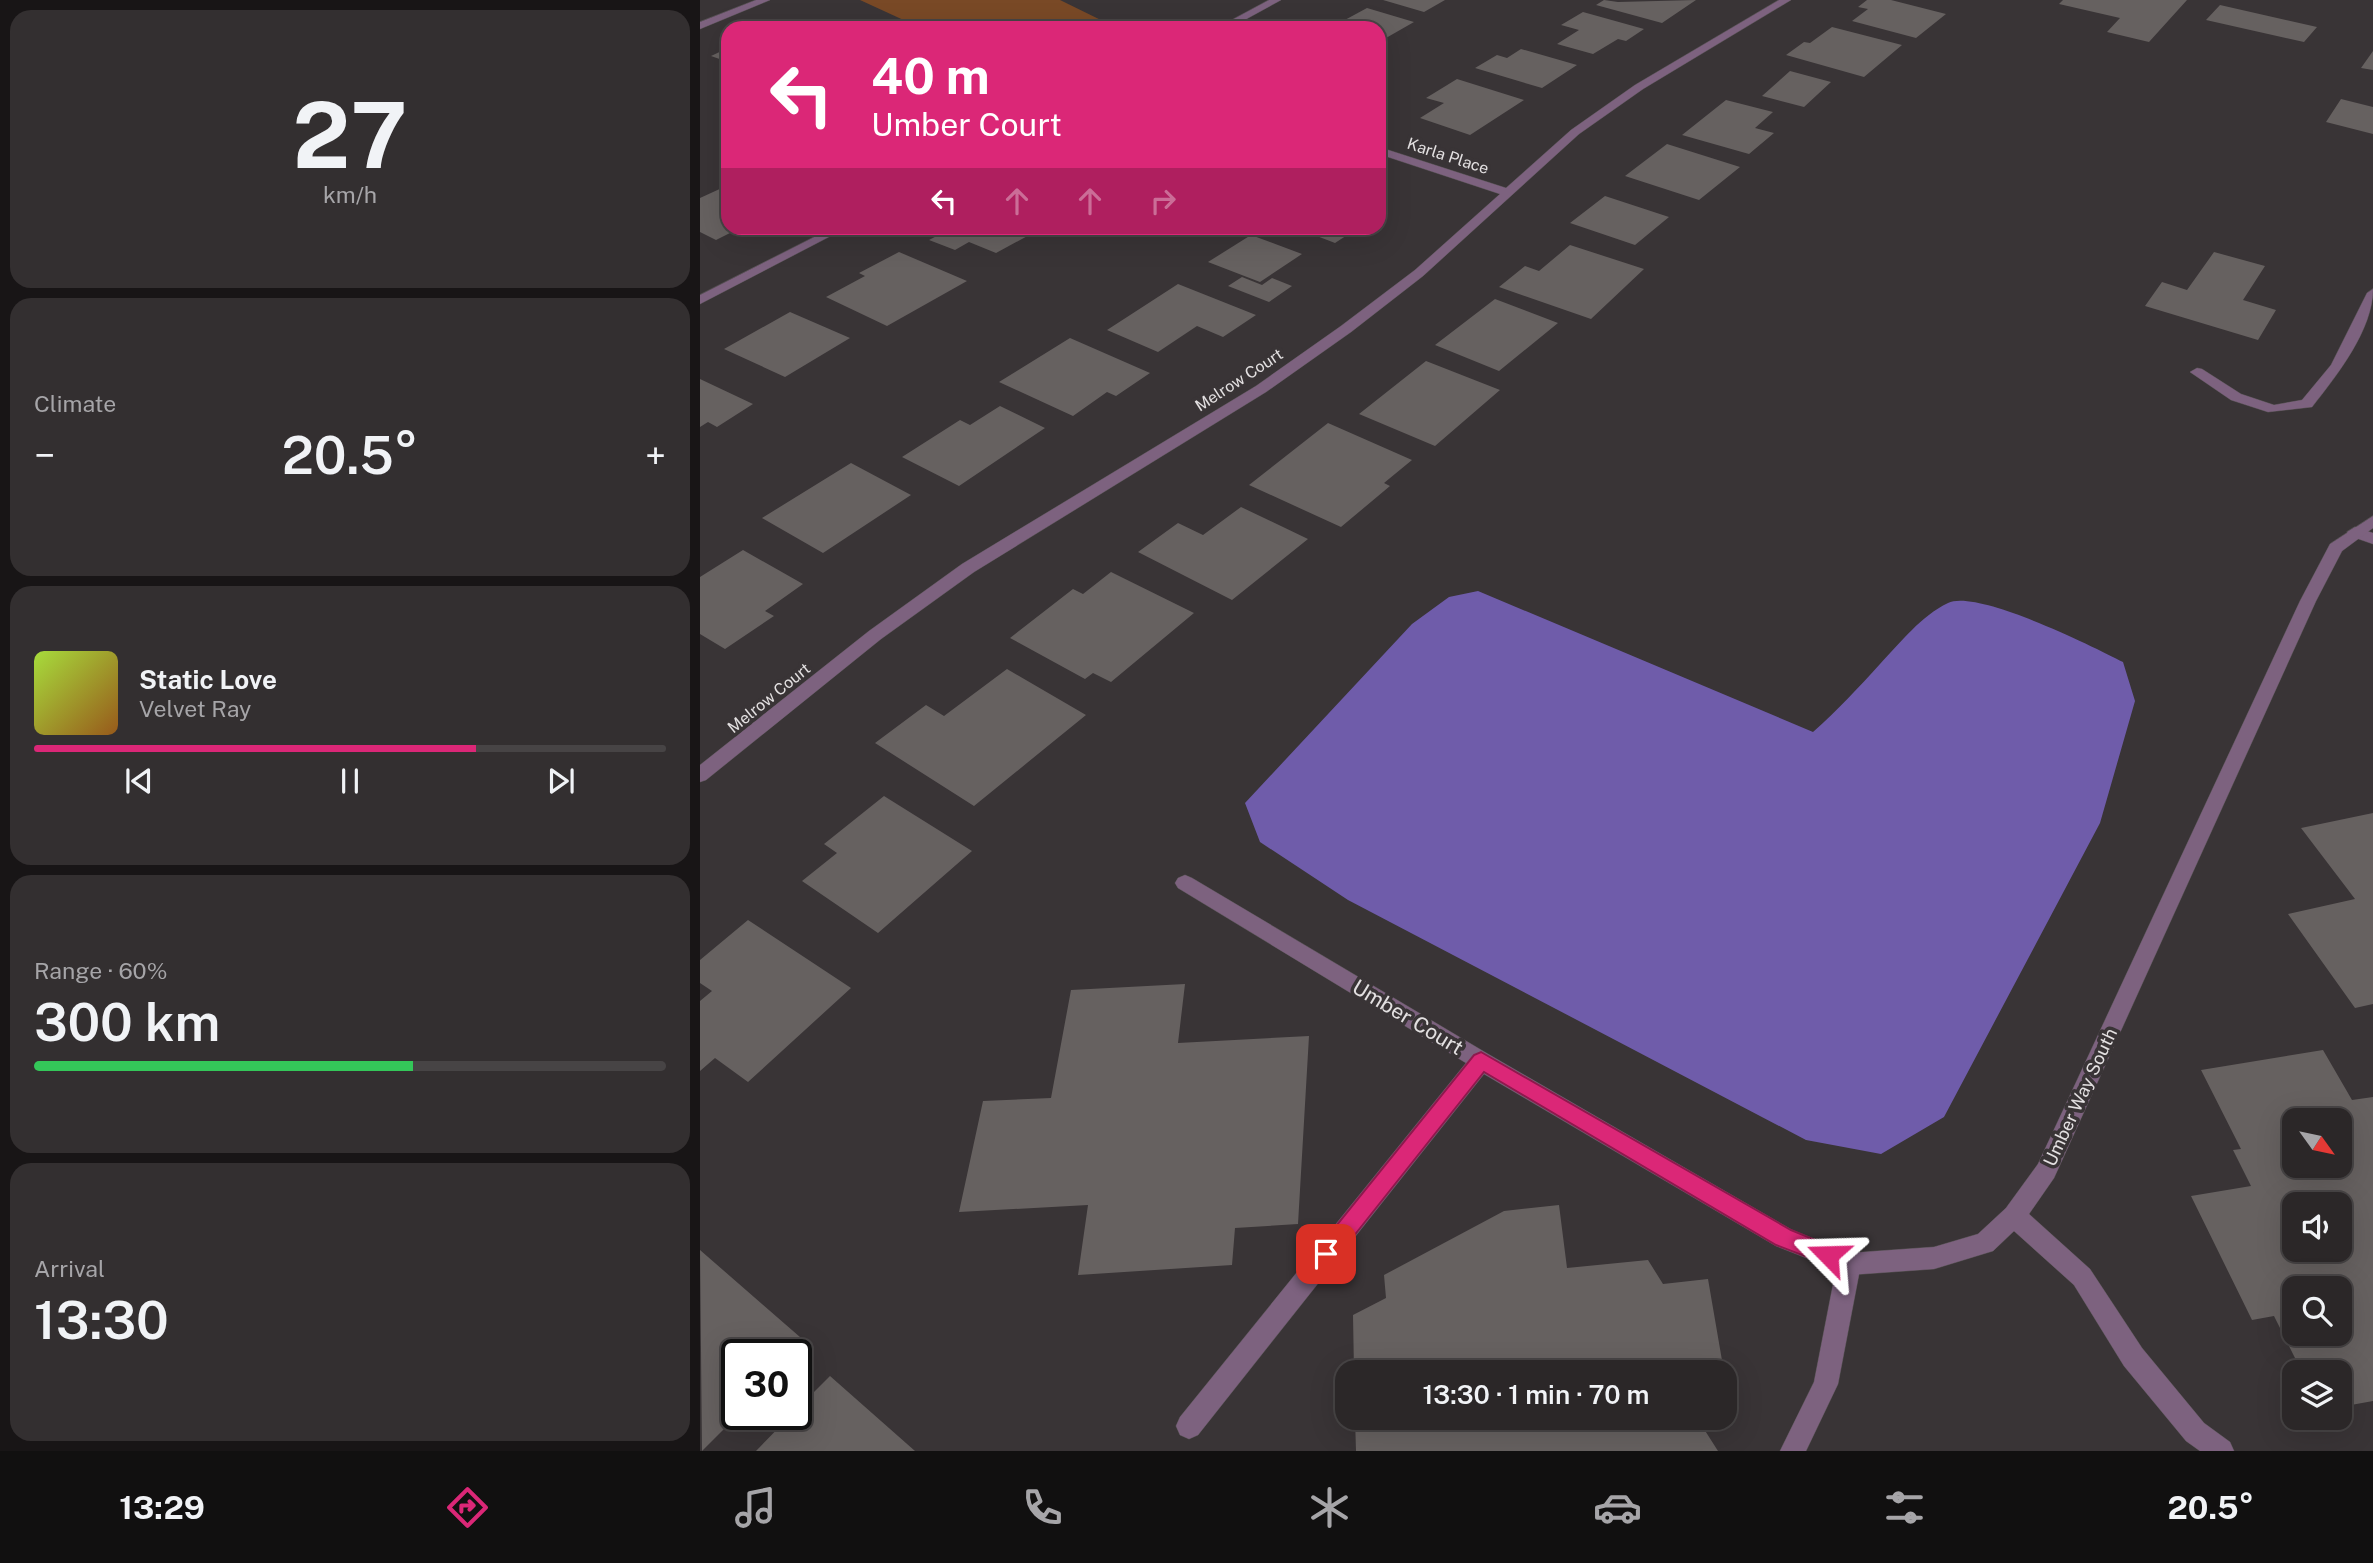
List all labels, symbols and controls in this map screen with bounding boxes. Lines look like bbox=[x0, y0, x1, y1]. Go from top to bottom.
text: 40 m bbox=[871, 47, 990, 105]
icon: left bbox=[756, 49, 847, 140]
text: 27 bbox=[293, 82, 407, 188]
text: Umber Court bbox=[871, 106, 1062, 143]
street label: Karla Place bbox=[1405, 134, 1491, 178]
text: km/h bbox=[323, 181, 377, 208]
icon: left bbox=[925, 182, 963, 220]
icon: ahead bbox=[998, 182, 1036, 220]
icon: ahead bbox=[1071, 182, 1109, 220]
icon: right bbox=[1144, 182, 1182, 220]
street label: Melrow Court bbox=[1192, 345, 1286, 415]
text: Climate bbox=[34, 390, 116, 417]
text: 20.5° bbox=[282, 425, 418, 486]
text: − bbox=[34, 433, 55, 478]
text: + bbox=[645, 433, 666, 478]
street label: Melrow Court bbox=[724, 659, 814, 737]
text: Static Love bbox=[139, 664, 277, 695]
text: Velvet Ray bbox=[139, 695, 251, 722]
icon: previous bbox=[120, 762, 158, 800]
icon: pause bbox=[331, 762, 369, 800]
icon: next bbox=[542, 762, 580, 800]
text: Range · 60% bbox=[34, 957, 167, 984]
street label: Umber Court bbox=[1348, 974, 1468, 1060]
text: 300 km bbox=[34, 992, 220, 1053]
street label: Umber Way South bbox=[2039, 1025, 2121, 1169]
north arrow bbox=[2282, 1108, 2352, 1178]
map controls bbox=[2282, 1108, 2352, 1430]
button: sound bbox=[2282, 1192, 2352, 1262]
position arrow bbox=[1791, 1218, 1865, 1292]
pin bbox=[1296, 1224, 1356, 1284]
icon: arrive bbox=[1307, 1235, 1345, 1273]
text: Arrival bbox=[34, 1255, 105, 1282]
button: search bbox=[2282, 1276, 2352, 1346]
text: 13:30 bbox=[34, 1290, 169, 1351]
speed limit sign: 30 bbox=[721, 1339, 812, 1430]
button: layers bbox=[2282, 1360, 2352, 1430]
text: 13:30 · 1 min · 70 m bbox=[1422, 1379, 1650, 1410]
icon: directions bbox=[443, 1483, 492, 1532]
icon: music bbox=[731, 1483, 780, 1532]
icon: phone bbox=[1018, 1483, 1067, 1532]
icon: climate bbox=[1305, 1483, 1354, 1532]
icon: car bbox=[1593, 1483, 1642, 1532]
icon: filters bbox=[1880, 1483, 1929, 1532]
text: 13:29 bbox=[119, 1489, 205, 1526]
text: 20.5° bbox=[2167, 1489, 2254, 1526]

